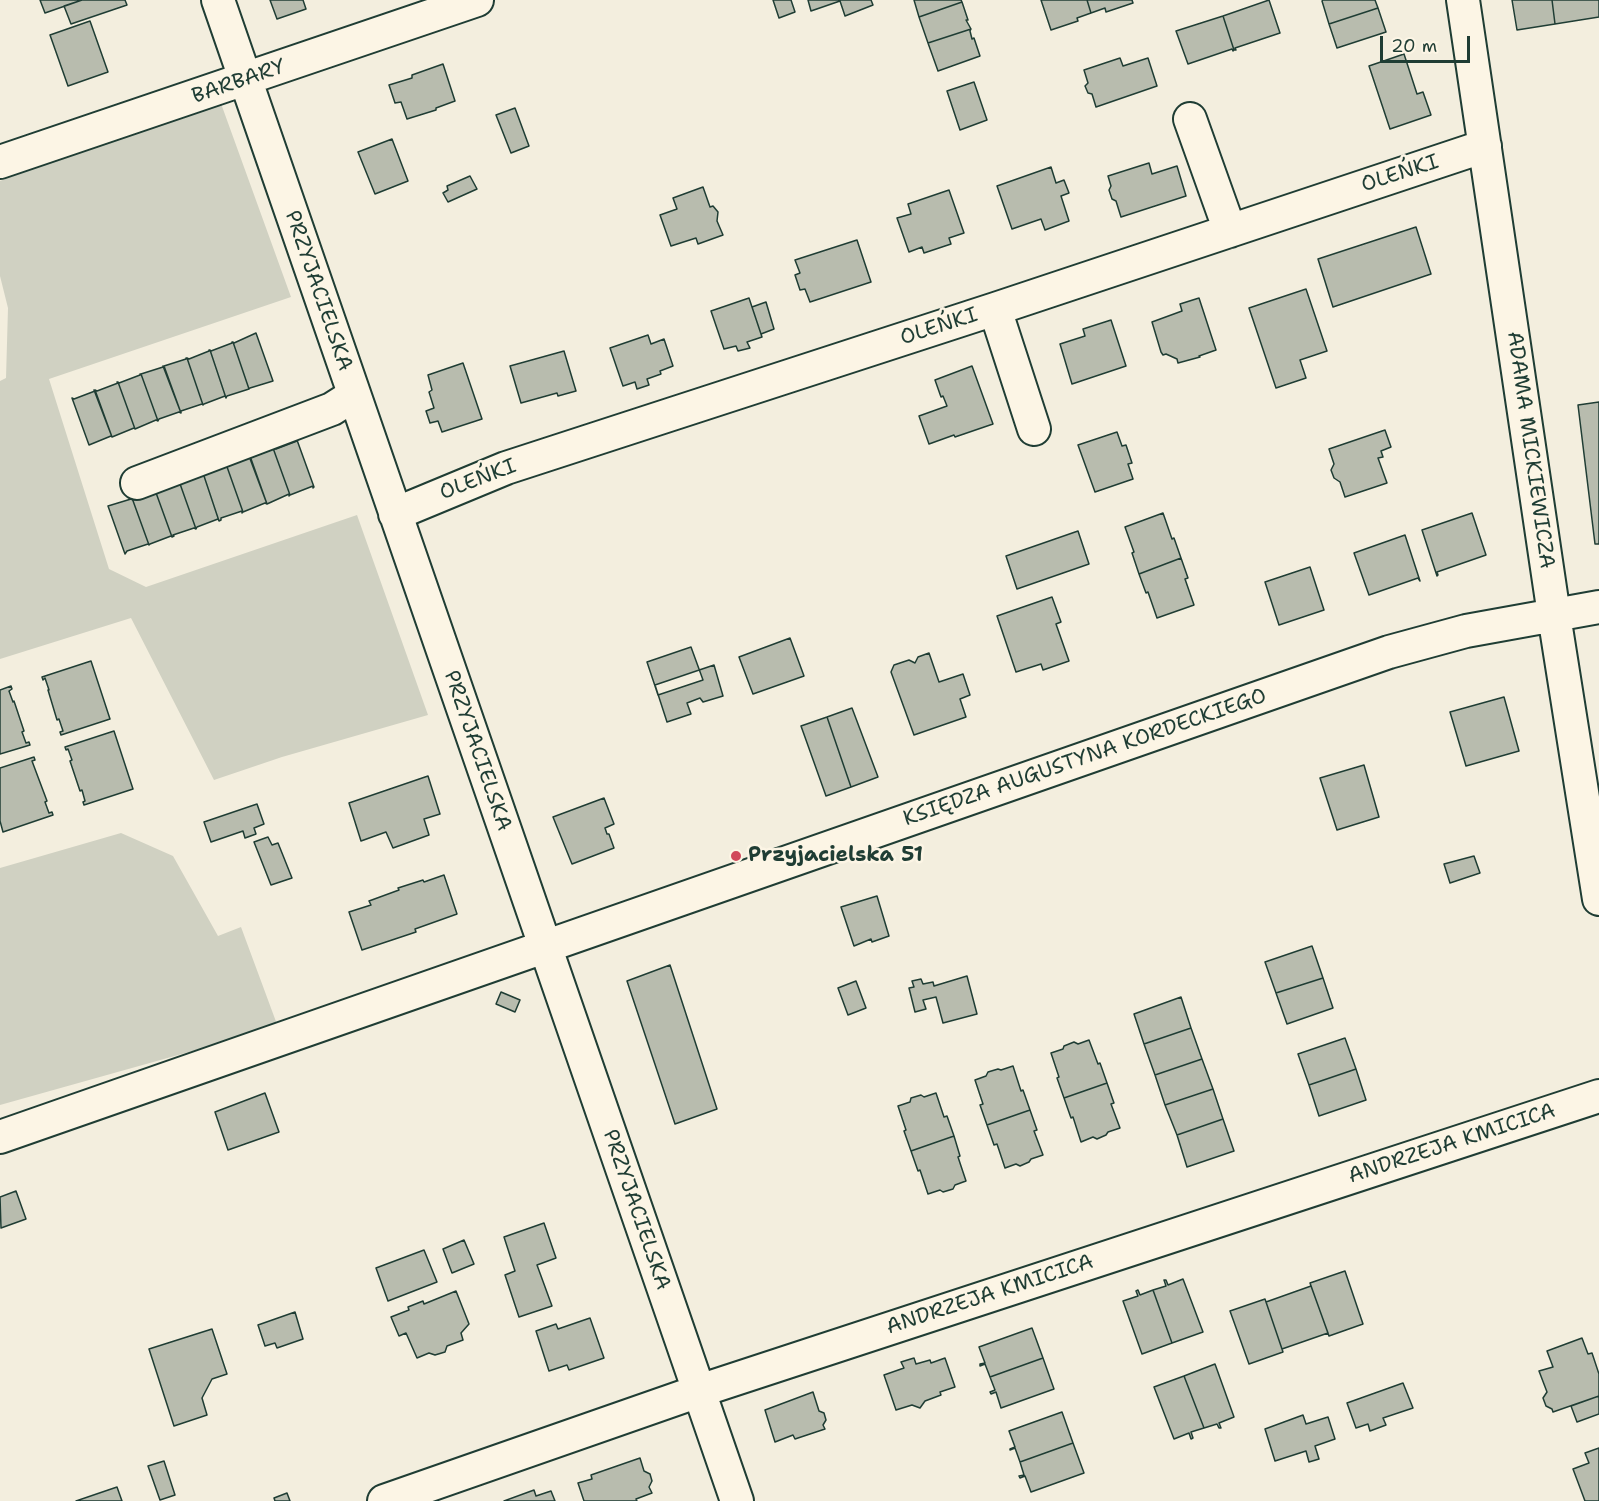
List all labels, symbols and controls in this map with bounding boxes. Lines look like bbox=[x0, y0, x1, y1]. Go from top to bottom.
scale bar bbox=[1383, 24, 1473, 62]
text: 20 m bbox=[1391, 34, 1437, 58]
street label: BARBARY bbox=[189, 54, 289, 110]
street label: OLEŃKI bbox=[1358, 150, 1442, 198]
street label: PRZYJACIELSKA bbox=[279, 207, 357, 375]
street label: OLEŃKI bbox=[897, 303, 981, 351]
street label: ADAMA MICKIEWICZA bbox=[1501, 330, 1559, 570]
street label: OLEŃKI bbox=[436, 454, 520, 506]
street label: PRZYJACIELSKA bbox=[438, 667, 516, 835]
street label: KSIĘDZA AUGUSTYNA KORDECKIEGO bbox=[900, 684, 1270, 832]
place label: Przyjacielska 51 bbox=[748, 843, 923, 869]
marker: Przyjacielska 51 bbox=[729, 849, 743, 863]
street label: ANDRZEJA KMICICA bbox=[1345, 1099, 1559, 1189]
street label: PRZYJACIELSKA bbox=[597, 1126, 675, 1294]
street label: ANDRZEJA KMICICA bbox=[883, 1250, 1097, 1340]

